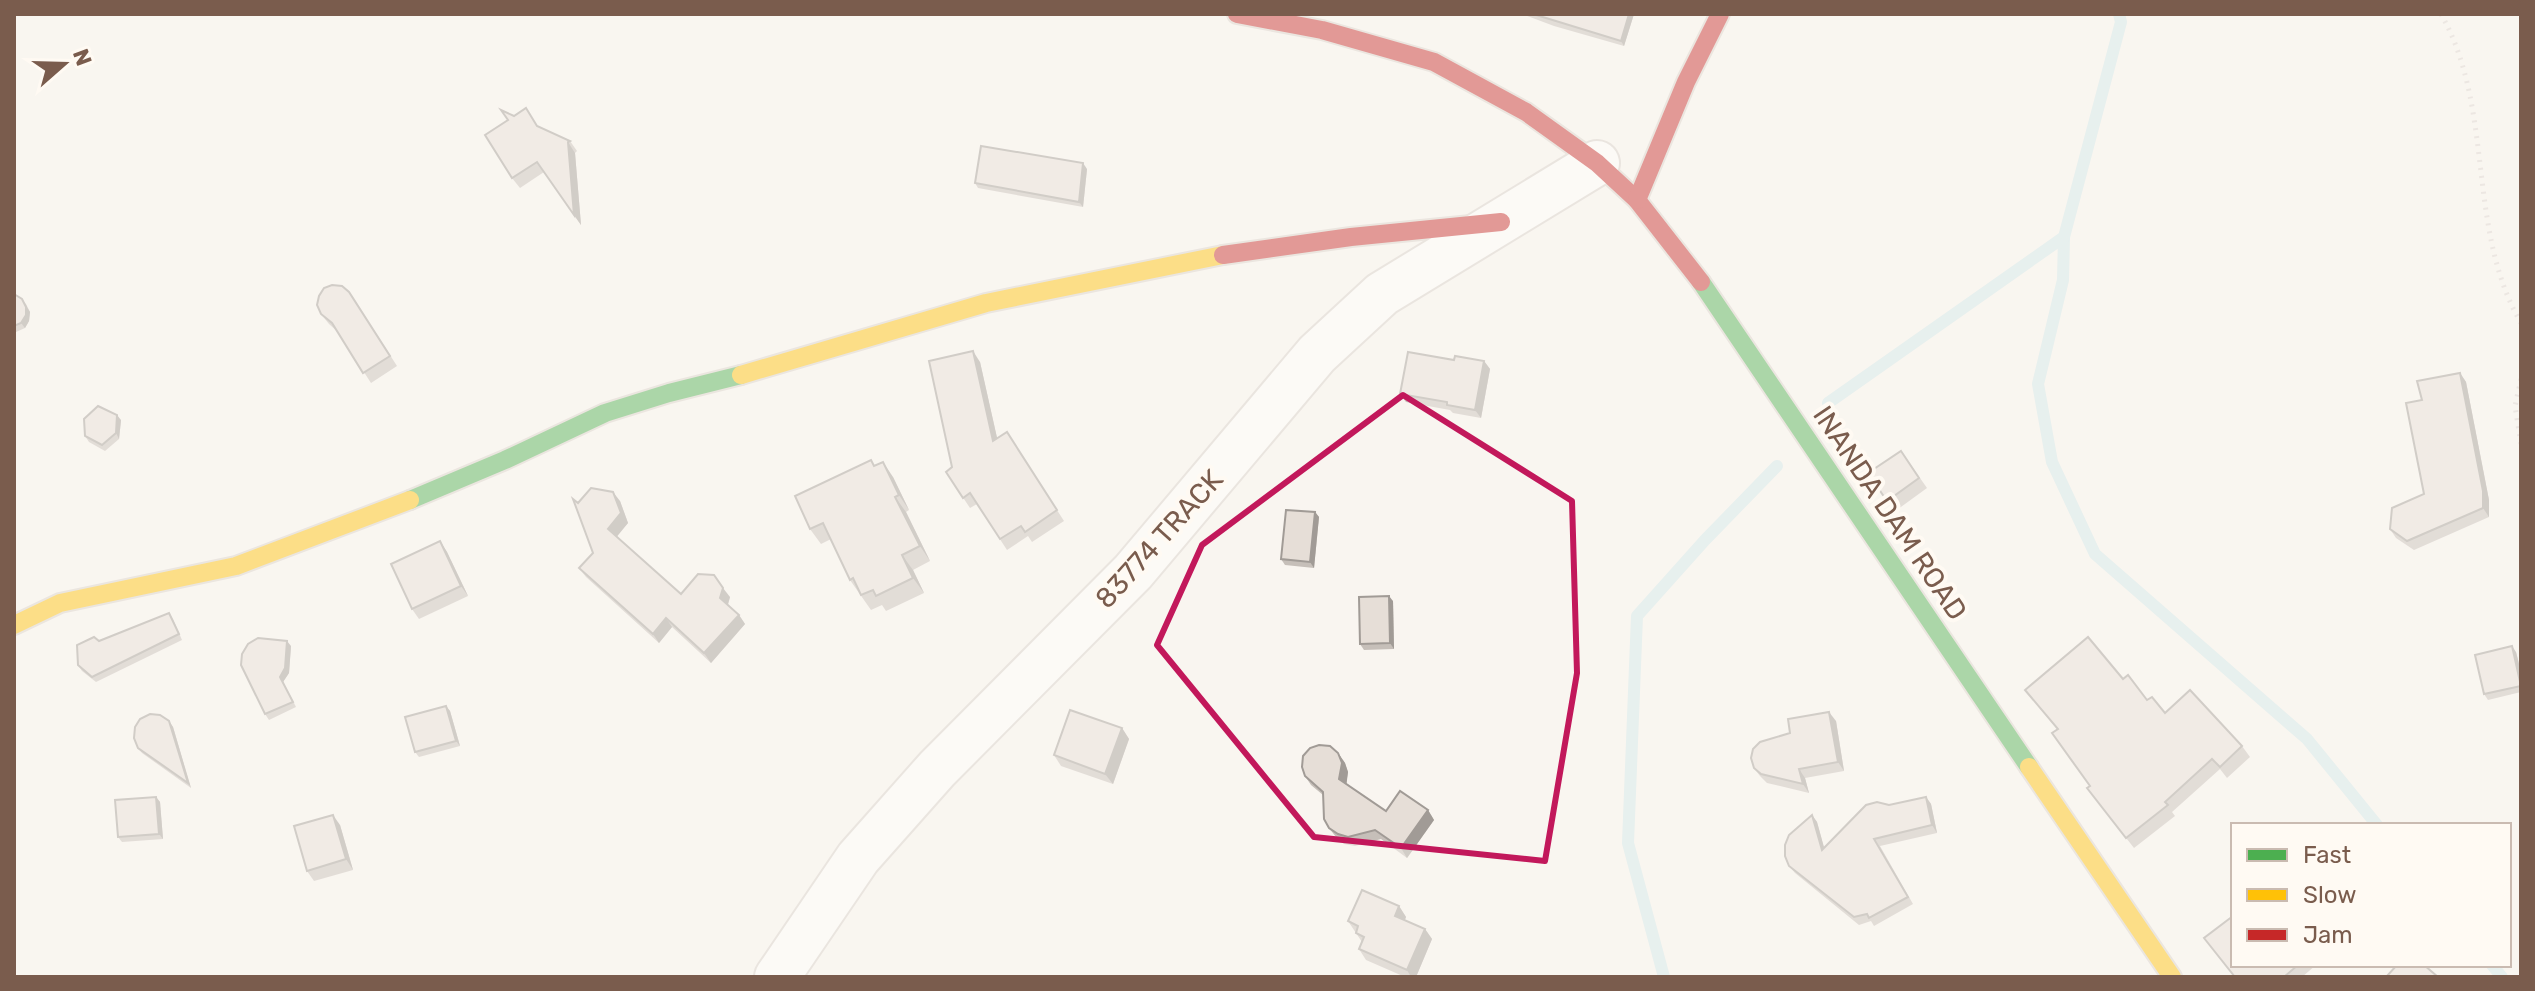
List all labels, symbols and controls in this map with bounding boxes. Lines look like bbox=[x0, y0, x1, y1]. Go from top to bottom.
north arrow bbox=[24, 24, 104, 104]
text: N bbox=[67, 45, 98, 69]
street label: INANDA DAM ROAD bbox=[1806, 400, 1974, 626]
street label: 83774 TRACK bbox=[1088, 463, 1230, 615]
legend bbox=[2231, 823, 2511, 967]
text: Fast bbox=[2303, 841, 2351, 869]
text: Slow bbox=[2303, 881, 2356, 909]
text: Jam bbox=[2303, 921, 2353, 949]

